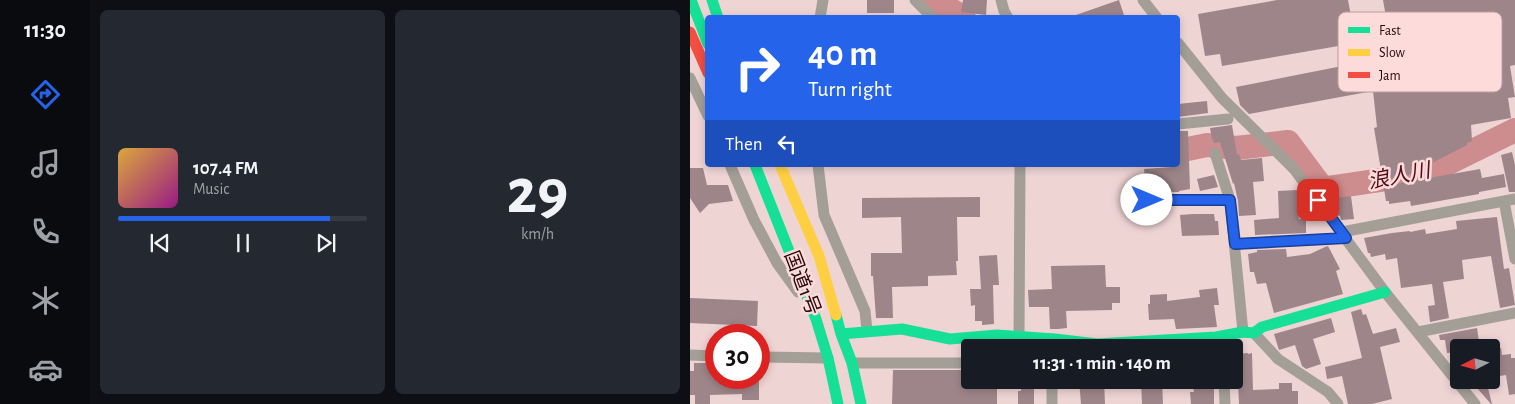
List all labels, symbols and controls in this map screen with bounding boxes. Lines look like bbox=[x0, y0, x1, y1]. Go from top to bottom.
legend bbox=[1338, 12, 1502, 92]
text: 11:30 bbox=[24, 19, 66, 41]
text: Fast bbox=[1379, 24, 1401, 38]
icon: right bbox=[725, 35, 790, 100]
text: 40 m bbox=[808, 37, 877, 72]
text: Slow bbox=[1379, 46, 1406, 60]
text: Jam bbox=[1379, 69, 1401, 83]
icon: directions bbox=[28, 77, 63, 112]
text: Turn right bbox=[808, 78, 892, 100]
icon: left bbox=[773, 130, 801, 158]
text: Then bbox=[725, 135, 763, 154]
icon: music bbox=[28, 146, 63, 181]
water label: 浪人川 bbox=[1366, 158, 1434, 192]
text: 107.4 FM bbox=[193, 159, 258, 178]
text: 29 bbox=[506, 160, 569, 225]
position arrow bbox=[1120, 173, 1172, 225]
pin bbox=[1297, 179, 1339, 221]
text: Music bbox=[193, 181, 229, 197]
icon: arrive bbox=[1304, 186, 1332, 214]
icon: phone bbox=[28, 214, 63, 249]
text: km/h bbox=[521, 226, 554, 242]
icon: previous bbox=[146, 229, 174, 257]
icon: pause bbox=[229, 229, 257, 257]
icon: next bbox=[312, 229, 340, 257]
street label: 国道1号 bbox=[781, 248, 824, 318]
icon: climate bbox=[28, 283, 63, 318]
speed limit sign: 30 bbox=[705, 324, 770, 389]
north arrow bbox=[1450, 339, 1500, 389]
map controls bbox=[1450, 339, 1500, 389]
icon: car bbox=[28, 352, 63, 387]
text: 11:31 · 1 min · 140 m bbox=[1033, 354, 1171, 373]

